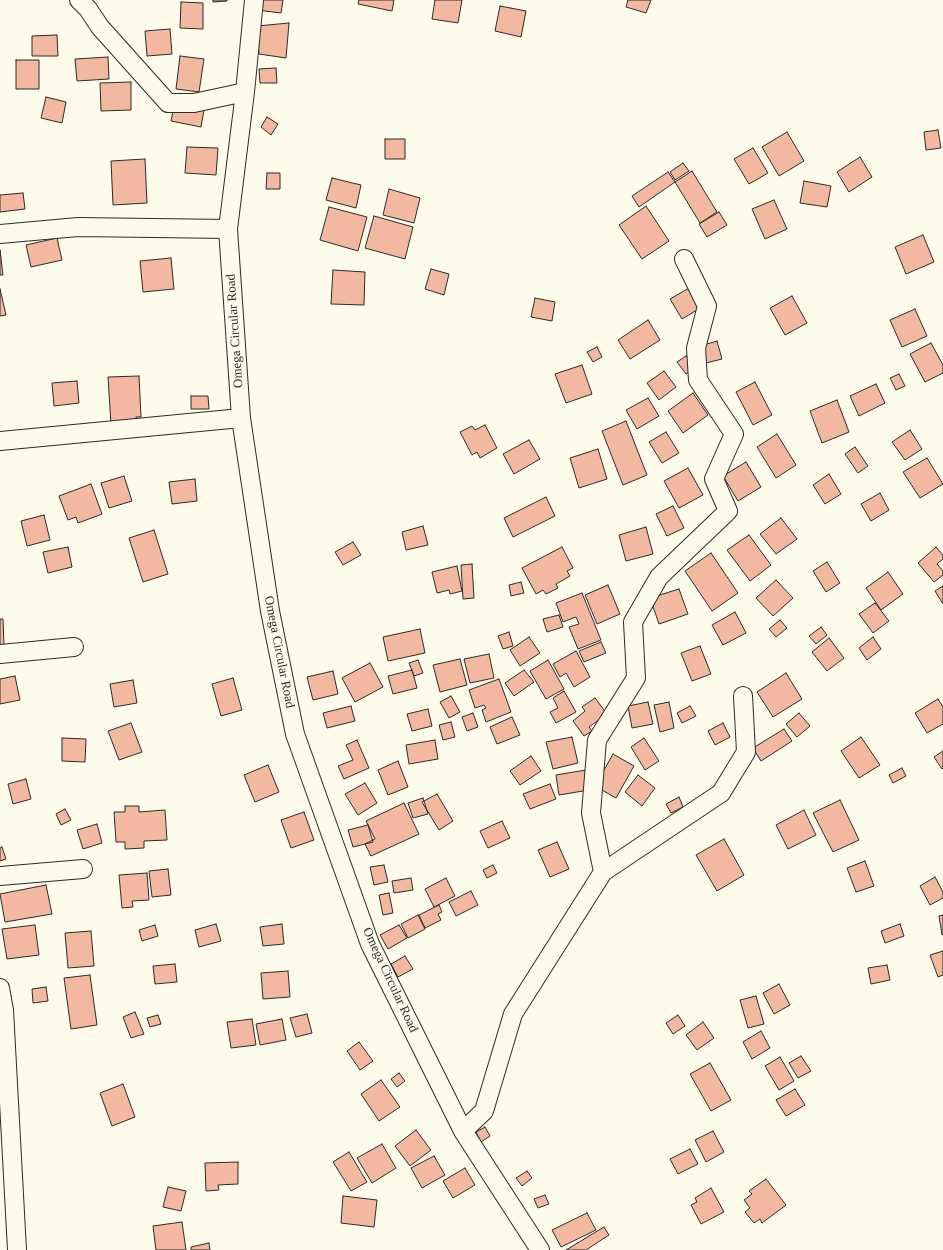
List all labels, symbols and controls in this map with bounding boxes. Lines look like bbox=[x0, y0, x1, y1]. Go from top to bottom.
street label: Omega Circular Road bbox=[223, 274, 247, 388]
street label: Omega Circular Road bbox=[260, 595, 298, 709]
street label: Omega Circular Road bbox=[359, 925, 421, 1035]

